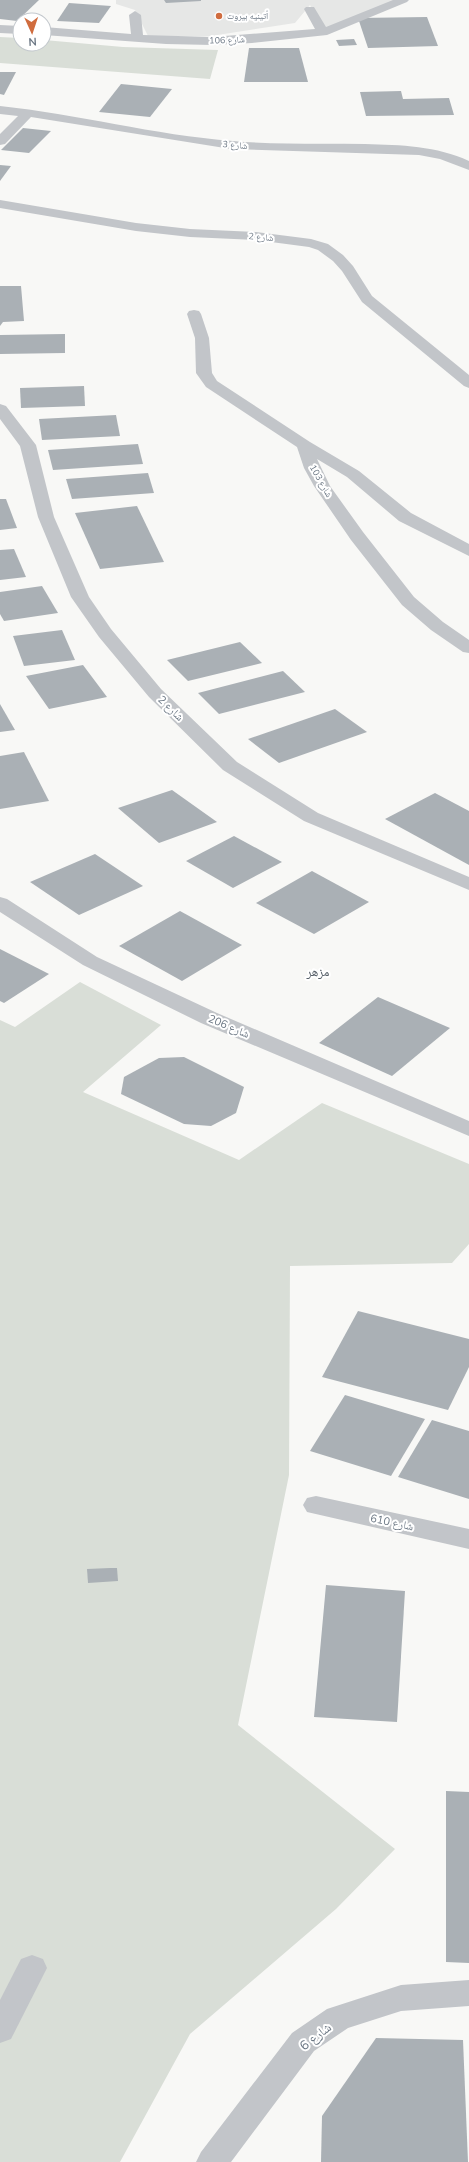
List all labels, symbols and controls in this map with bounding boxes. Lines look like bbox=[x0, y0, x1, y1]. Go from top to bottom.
place label: أتينيه بيروت bbox=[227, 10, 269, 22]
marker: أتينيه بيروت bbox=[214, 11, 224, 21]
north arrow bbox=[12, 12, 52, 52]
street label: شارع 106 bbox=[209, 33, 245, 47]
text: N bbox=[28, 34, 37, 49]
street label: شارع 3 bbox=[222, 138, 248, 152]
street label: شارع 2 bbox=[248, 230, 274, 244]
street label: شارع 103 bbox=[307, 463, 335, 499]
street label: شارع 2 bbox=[155, 692, 187, 724]
district label: مزهر bbox=[305, 963, 330, 981]
street label: شارع 206 bbox=[206, 1011, 252, 1042]
street label: شارع 610 bbox=[369, 1511, 415, 1534]
street label: شارع 6 bbox=[296, 2019, 335, 2055]

